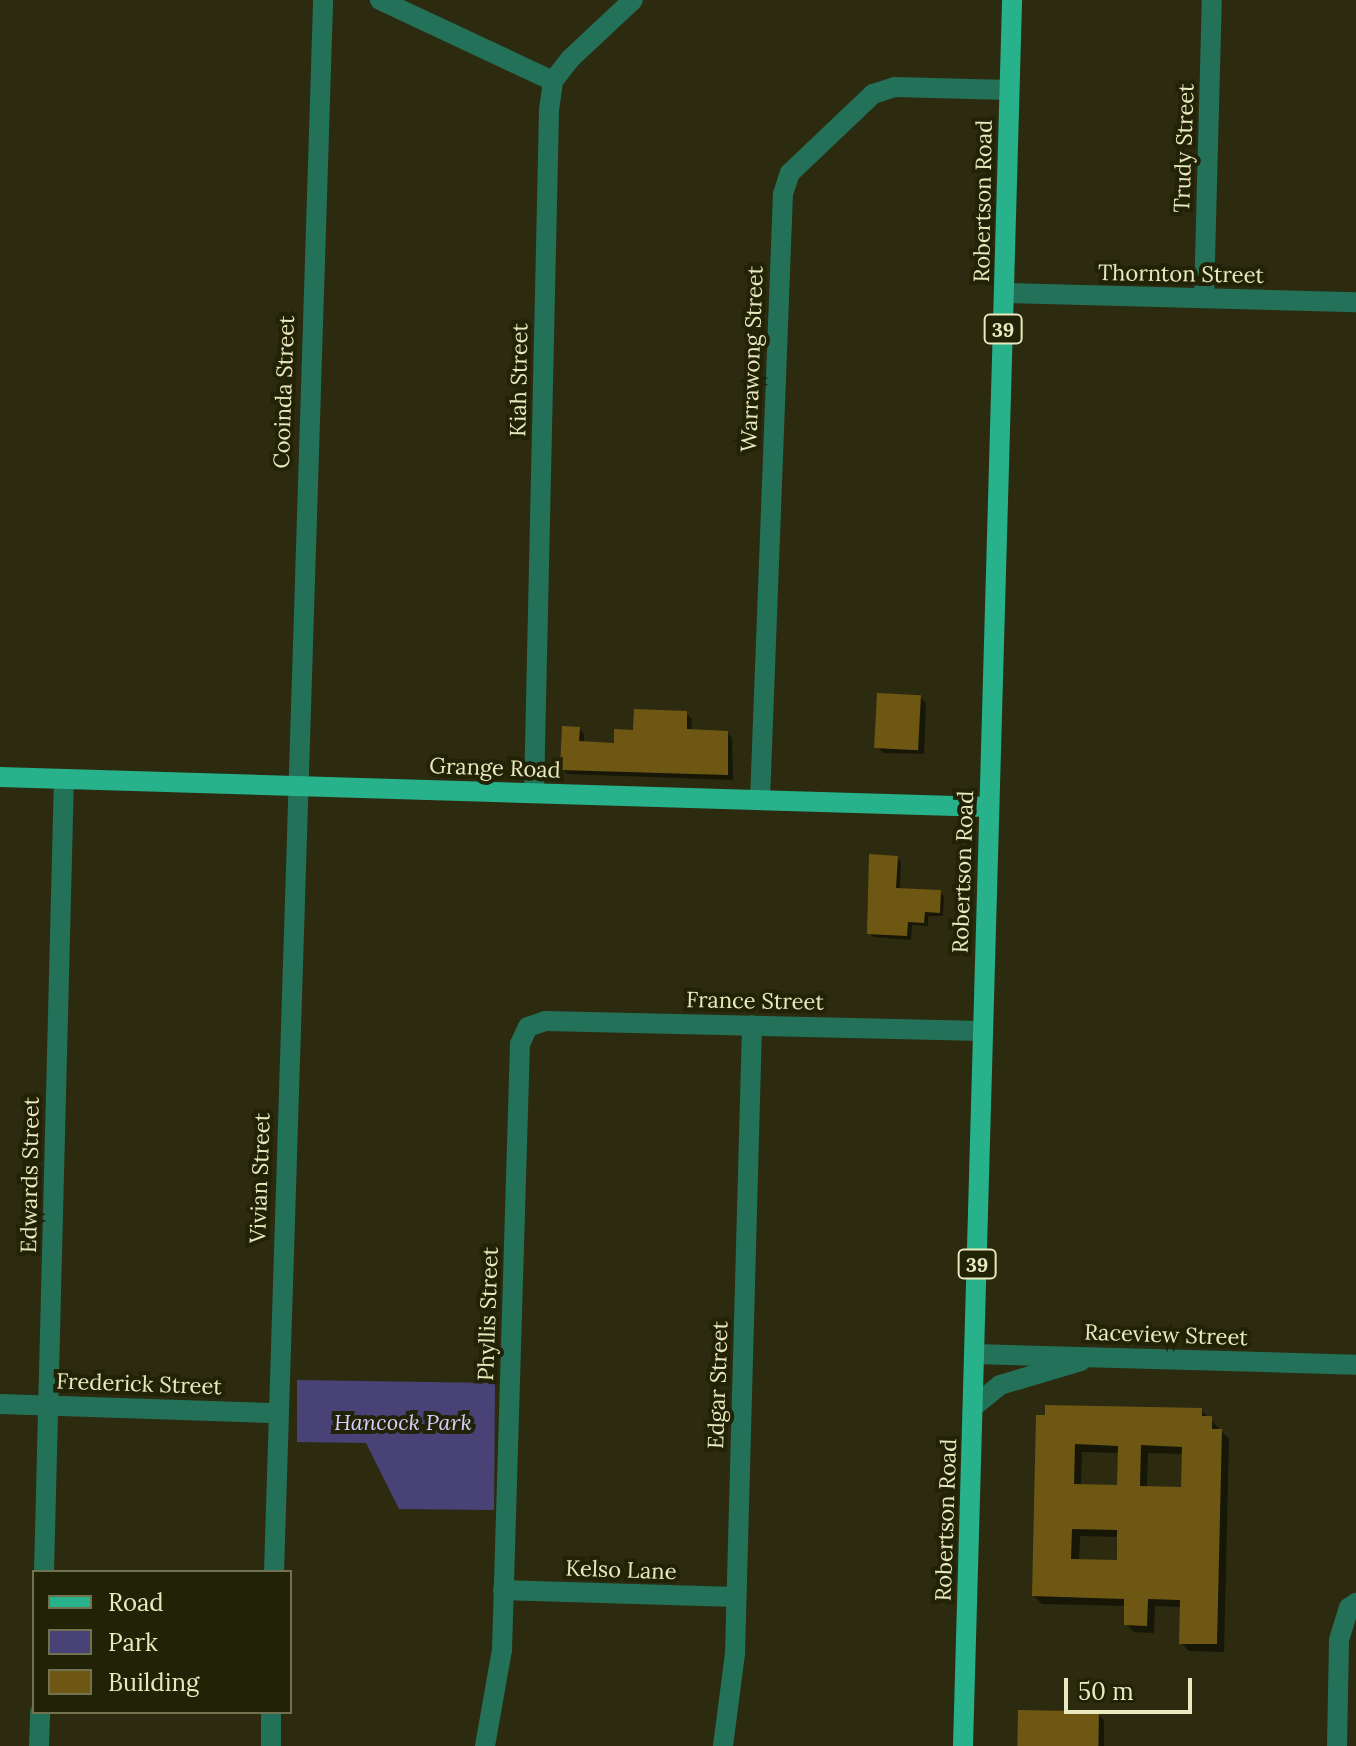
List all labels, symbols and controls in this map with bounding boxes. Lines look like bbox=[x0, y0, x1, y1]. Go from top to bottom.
street label: Trudy Street bbox=[1169, 83, 1199, 213]
street label: Robertson Road bbox=[968, 119, 998, 283]
street label: Thornton Street bbox=[1098, 259, 1264, 289]
street label: Warrawong Street bbox=[736, 265, 768, 453]
road number: 39 bbox=[983, 313, 1023, 345]
street label: Cooinda Street bbox=[268, 315, 300, 469]
street label: Kiah Street bbox=[505, 323, 533, 437]
street label: Grange Road bbox=[429, 753, 561, 783]
street label: Robertson Road bbox=[947, 790, 979, 954]
street label: France Street bbox=[686, 987, 824, 1015]
street label: Edwards Street bbox=[15, 1097, 45, 1253]
street label: Vivian Street bbox=[245, 1112, 275, 1244]
street label: Phyllis Street bbox=[472, 1246, 504, 1382]
road number: 39 bbox=[957, 1248, 997, 1280]
street label: Raceview Street bbox=[1084, 1319, 1248, 1351]
street label: Edgar Street bbox=[703, 1321, 733, 1449]
street label: Frederick Street bbox=[56, 1368, 222, 1400]
park label: Hancock Park bbox=[334, 1410, 472, 1436]
street label: Robertson Road bbox=[930, 1438, 962, 1602]
street label: Kelso Lane bbox=[565, 1555, 677, 1585]
legend bbox=[32, 1570, 292, 1714]
text: Road bbox=[108, 1587, 164, 1618]
text: Park bbox=[108, 1627, 158, 1658]
scale bar bbox=[1068, 1662, 1196, 1712]
text: Building bbox=[108, 1667, 199, 1698]
text: 50 m bbox=[1078, 1676, 1134, 1707]

